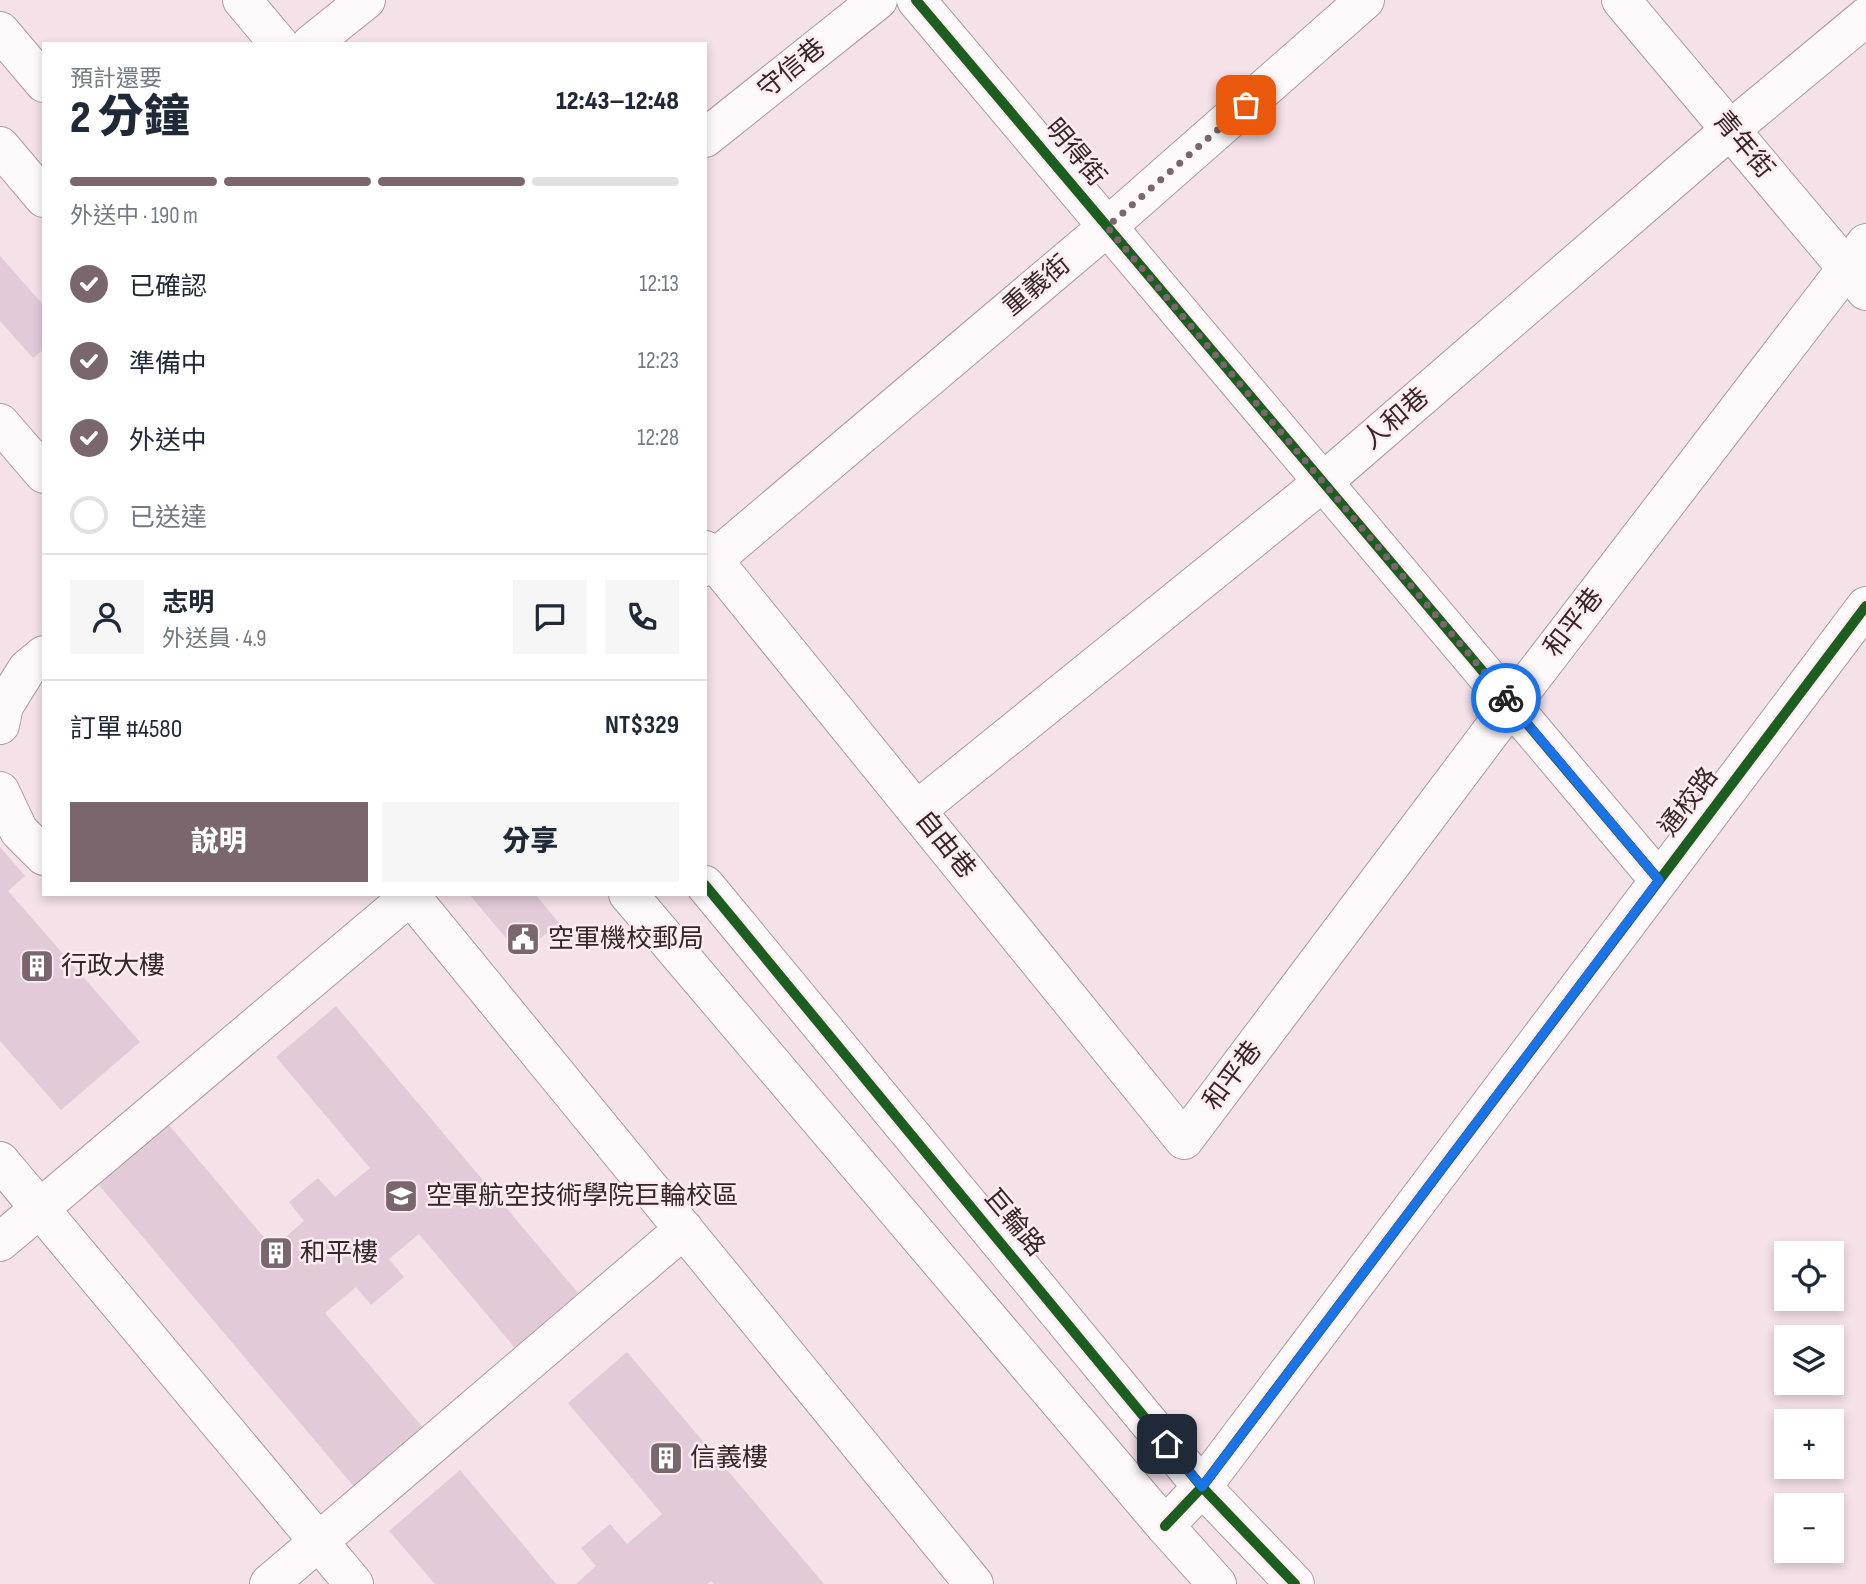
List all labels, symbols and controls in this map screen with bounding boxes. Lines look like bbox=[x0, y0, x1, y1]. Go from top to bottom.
street label: 守信巷 bbox=[752, 32, 832, 106]
text: 預計還要 bbox=[70, 65, 162, 93]
pin bbox=[1216, 75, 1276, 135]
text: 12:43–12:48 bbox=[556, 86, 679, 117]
icon: bag bbox=[1227, 86, 1265, 124]
text: 2 分鐘 bbox=[70, 91, 190, 146]
street label: 青年街 bbox=[1706, 105, 1780, 185]
street label: 明得街 bbox=[1038, 113, 1112, 193]
text: 外送中 · 190 m bbox=[70, 202, 198, 230]
street label: 重義街 bbox=[997, 249, 1077, 323]
icon: check bbox=[70, 265, 108, 303]
text: 12:13 bbox=[639, 270, 679, 298]
text: 已確認 bbox=[129, 272, 207, 303]
icon: check bbox=[70, 342, 108, 380]
text: 12:23 bbox=[638, 347, 679, 375]
text: 準備中 bbox=[129, 349, 207, 380]
street label: 人和巷 bbox=[1356, 382, 1436, 456]
icon: check bbox=[70, 419, 108, 457]
text: 12:28 bbox=[637, 424, 679, 452]
text: 外送中 bbox=[129, 426, 207, 457]
text: 已送達 bbox=[129, 503, 207, 534]
button: person bbox=[70, 580, 144, 654]
button: chat bbox=[513, 580, 587, 654]
button: phone bbox=[605, 580, 679, 654]
street label: 和平巷 bbox=[1538, 583, 1610, 663]
text: 志明 bbox=[162, 588, 214, 619]
text: 外送員 · 4.9 bbox=[162, 625, 267, 653]
courier bbox=[1471, 663, 1541, 733]
icon: bike bbox=[1487, 679, 1525, 717]
text: NT$329 bbox=[605, 710, 679, 741]
text: 訂單 #4580 bbox=[70, 714, 182, 745]
street label: 通校路 bbox=[1653, 762, 1725, 842]
button: 說明 bbox=[70, 802, 368, 882]
button: 分享 bbox=[382, 802, 679, 882]
street label: 自由巷 bbox=[908, 805, 982, 885]
public building icon: 空軍機校郵局 bbox=[504, 920, 542, 958]
place label: 空軍機校郵局 bbox=[548, 924, 704, 955]
building icon: 行政大樓 bbox=[18, 947, 56, 985]
place label: 行政大樓 bbox=[61, 951, 165, 982]
street label: 和平巷 bbox=[1197, 1036, 1269, 1116]
school or university icon: 空軍航空技術學院巨輪校區 bbox=[382, 1177, 420, 1215]
place label: 空軍航空技術學院巨輪校區 bbox=[426, 1181, 738, 1212]
street label: 巨輪路 bbox=[977, 1183, 1051, 1263]
building icon: 和平樓 bbox=[257, 1234, 295, 1272]
place label: 和平樓 bbox=[300, 1238, 378, 1269]
map controls bbox=[1774, 1241, 1844, 1563]
button: locate bbox=[1774, 1241, 1844, 1311]
button: layers bbox=[1774, 1325, 1844, 1395]
button: + bbox=[1774, 1409, 1844, 1479]
pin bbox=[1137, 1414, 1197, 1474]
icon: home bbox=[1148, 1425, 1186, 1463]
building icon: 信義樓 bbox=[647, 1439, 685, 1477]
place label: 信義樓 bbox=[690, 1443, 768, 1474]
button: − bbox=[1774, 1493, 1844, 1563]

